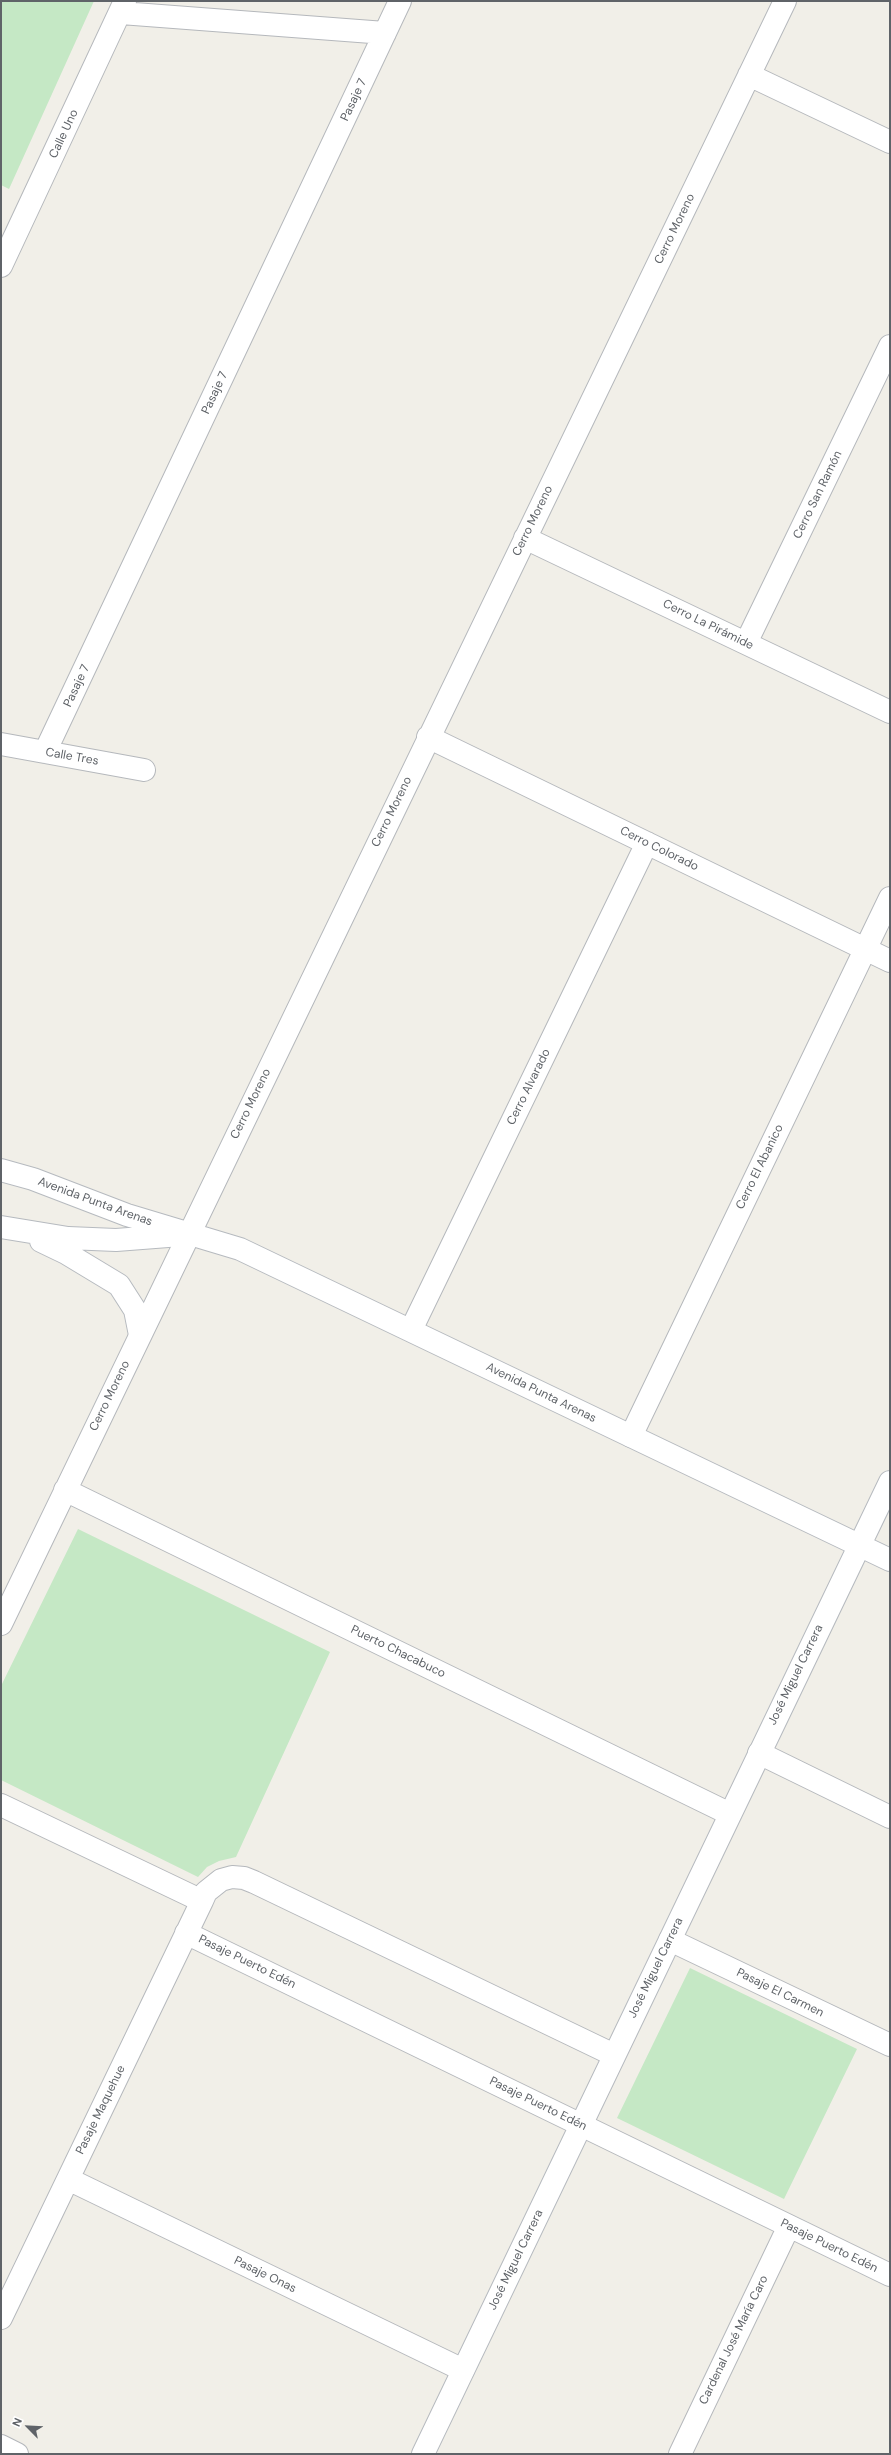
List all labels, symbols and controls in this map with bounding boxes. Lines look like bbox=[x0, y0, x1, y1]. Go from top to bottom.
street label: Pasaje 7 bbox=[338, 77, 370, 123]
street label: Calle Uno bbox=[46, 107, 82, 161]
street label: Cerro Moreno bbox=[652, 191, 698, 267]
street label: Pasaje 7 bbox=[199, 370, 231, 416]
street label: Cerro San Ramón bbox=[790, 449, 846, 541]
street label: Cerro Moreno bbox=[510, 483, 556, 559]
street label: Cerro La Pirámide bbox=[660, 597, 756, 653]
street label: Pasaje 7 bbox=[61, 663, 93, 709]
street label: Calle Tres bbox=[44, 745, 100, 769]
street label: Cerro Moreno bbox=[369, 774, 415, 850]
street label: Cerro Colorado bbox=[617, 824, 701, 874]
street label: Cerro Alvarado bbox=[504, 1046, 554, 1128]
street label: Cerro Moreno bbox=[228, 1066, 274, 1142]
street label: Cerro El Abanico bbox=[733, 1122, 787, 1212]
street label: Avenida Punta Arenas bbox=[36, 1175, 154, 1229]
street label: Cerro Moreno bbox=[87, 1358, 133, 1434]
street label: Avenida Punta Arenas bbox=[484, 1360, 598, 1426]
street label: José Miguel Carrera bbox=[765, 1622, 827, 1728]
street label: Puerto Chacabuco bbox=[348, 1623, 448, 1681]
street label: José Miguel Carrera bbox=[625, 1915, 687, 2021]
street label: Pasaje Puerto Edén bbox=[196, 1932, 298, 1992]
street label: Pasaje El Carmen bbox=[734, 1966, 826, 2020]
street label: Pasaje Maquehue bbox=[73, 2063, 129, 2157]
street label: Pasaje Puerto Edén bbox=[487, 2074, 589, 2134]
street label: José Miguel Carrera bbox=[485, 2207, 547, 2313]
street label: Pasaje Puerto Edén bbox=[778, 2216, 880, 2276]
street label: Pasaje Onas bbox=[232, 2254, 298, 2296]
street label: Cardenal José María Caro bbox=[696, 2273, 772, 2407]
north arrow bbox=[8, 2407, 48, 2447]
text: N bbox=[9, 2416, 25, 2429]

